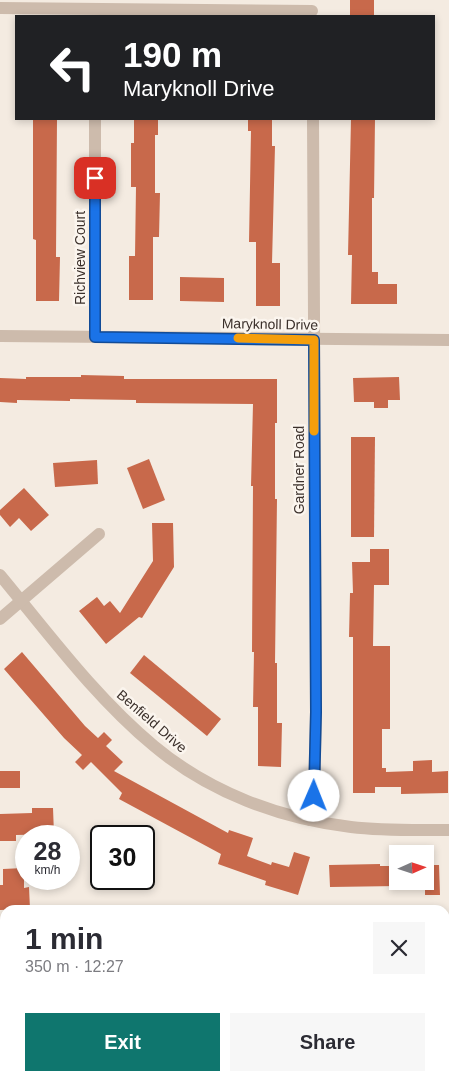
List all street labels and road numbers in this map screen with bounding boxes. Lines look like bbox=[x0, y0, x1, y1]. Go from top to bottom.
street label: Richview Court bbox=[72, 211, 88, 305]
street label: Maryknoll Drive bbox=[222, 315, 319, 333]
street label: Gardner Road bbox=[291, 426, 307, 514]
street label: Benfield Drive bbox=[114, 686, 190, 756]

